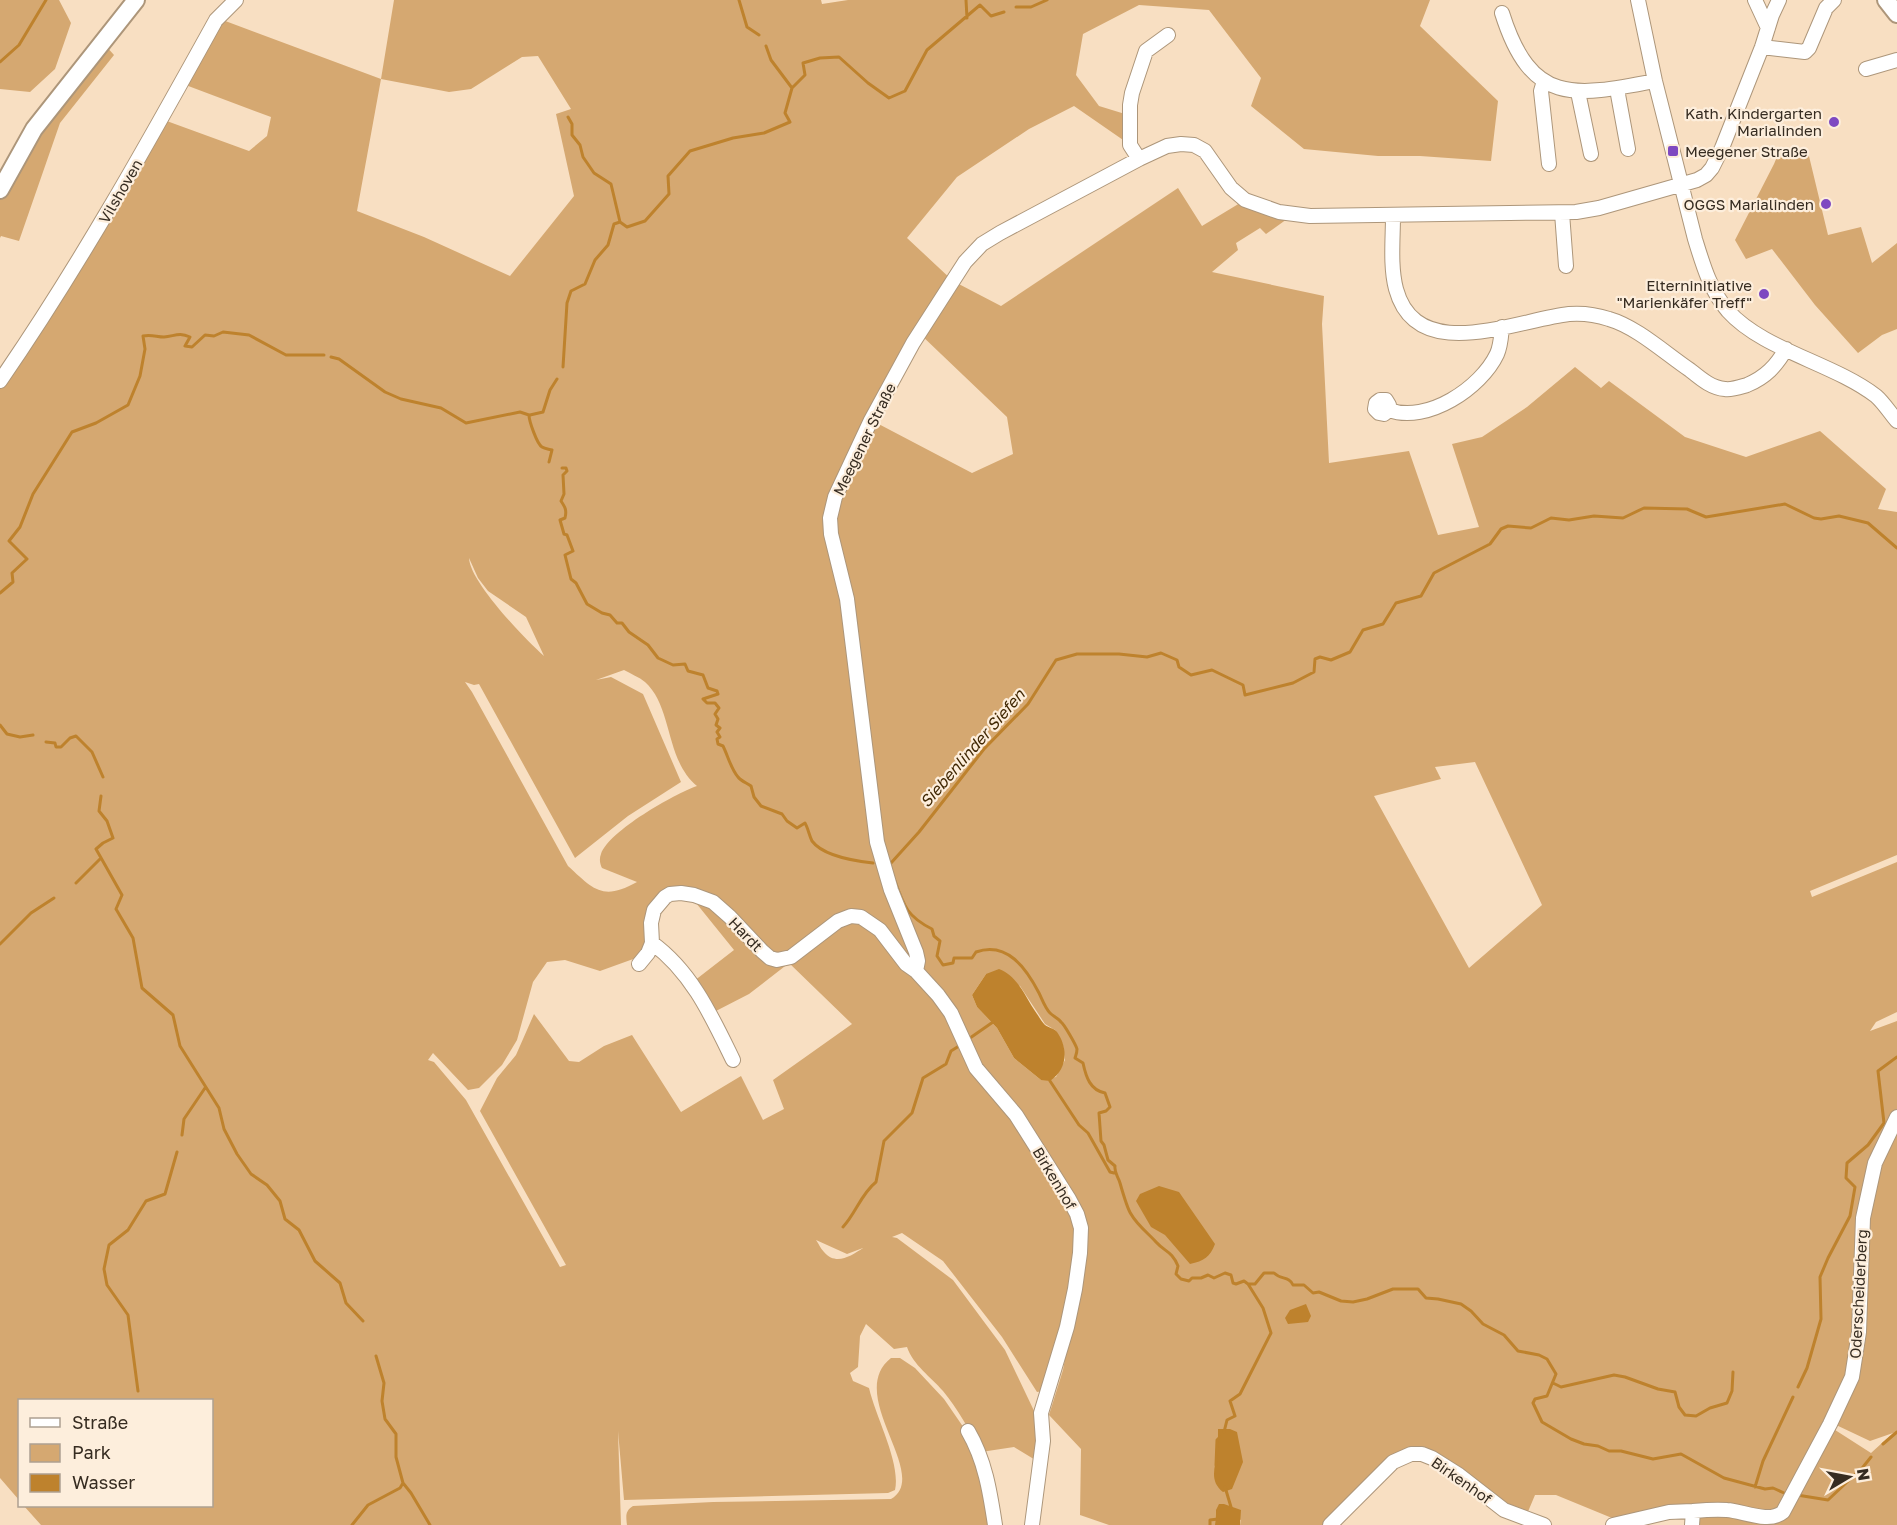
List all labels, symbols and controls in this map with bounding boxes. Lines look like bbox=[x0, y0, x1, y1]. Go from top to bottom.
place label: Kath. Kindergarten Marialinden bbox=[1685, 104, 1822, 139]
marker: Kath. Kindergarten Marialinden bbox=[1827, 115, 1841, 129]
place label: Meegener Straße bbox=[1685, 142, 1808, 160]
marker: Meegener Straße bbox=[1666, 144, 1680, 158]
street label: Vilshoven bbox=[95, 156, 145, 226]
place label: OGGS Marialinden bbox=[1683, 195, 1814, 213]
marker: OGGS Marialinden bbox=[1819, 197, 1833, 211]
place label: Elterninitiative "Marienkäfer Treff" bbox=[1617, 276, 1752, 311]
marker: Elterninitiative "Marienkäfer Treff" bbox=[1757, 287, 1771, 301]
street label: Meegener Straße bbox=[829, 380, 899, 498]
water label: Siebenlinder Siefen bbox=[915, 684, 1029, 811]
street label: Hardt bbox=[725, 913, 767, 955]
street label: Birkenhof bbox=[1029, 1144, 1081, 1213]
street label: Oderscheiderberg bbox=[1846, 1229, 1870, 1359]
legend bbox=[18, 1399, 213, 1507]
text: Straße bbox=[72, 1411, 128, 1433]
text: Park bbox=[72, 1441, 111, 1463]
north arrow bbox=[1819, 1447, 1879, 1507]
street label: Birkenhof bbox=[1428, 1453, 1496, 1508]
text: N bbox=[1853, 1467, 1875, 1482]
text: Wasser bbox=[72, 1471, 135, 1493]

